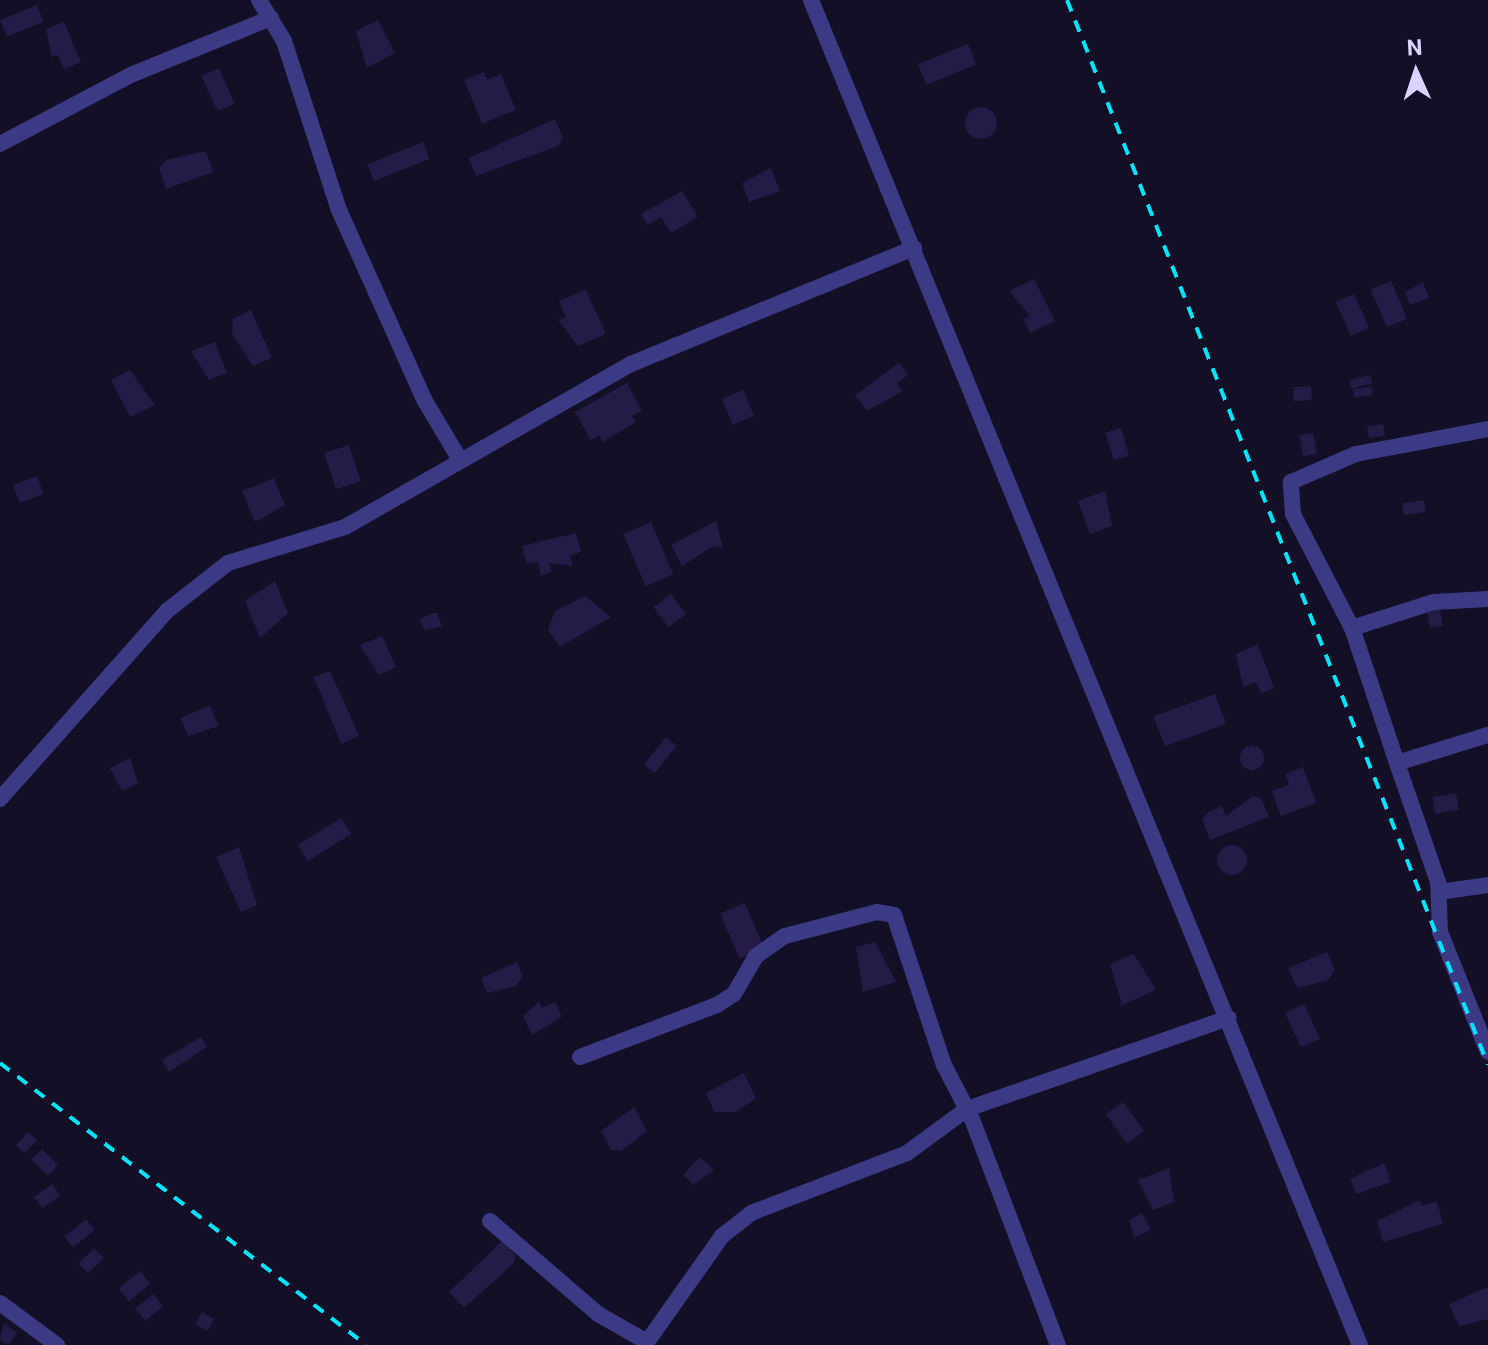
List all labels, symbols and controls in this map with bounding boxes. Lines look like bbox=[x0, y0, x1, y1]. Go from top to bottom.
north arrow bbox=[1376, 32, 1456, 112]
text: N bbox=[1406, 35, 1423, 60]

